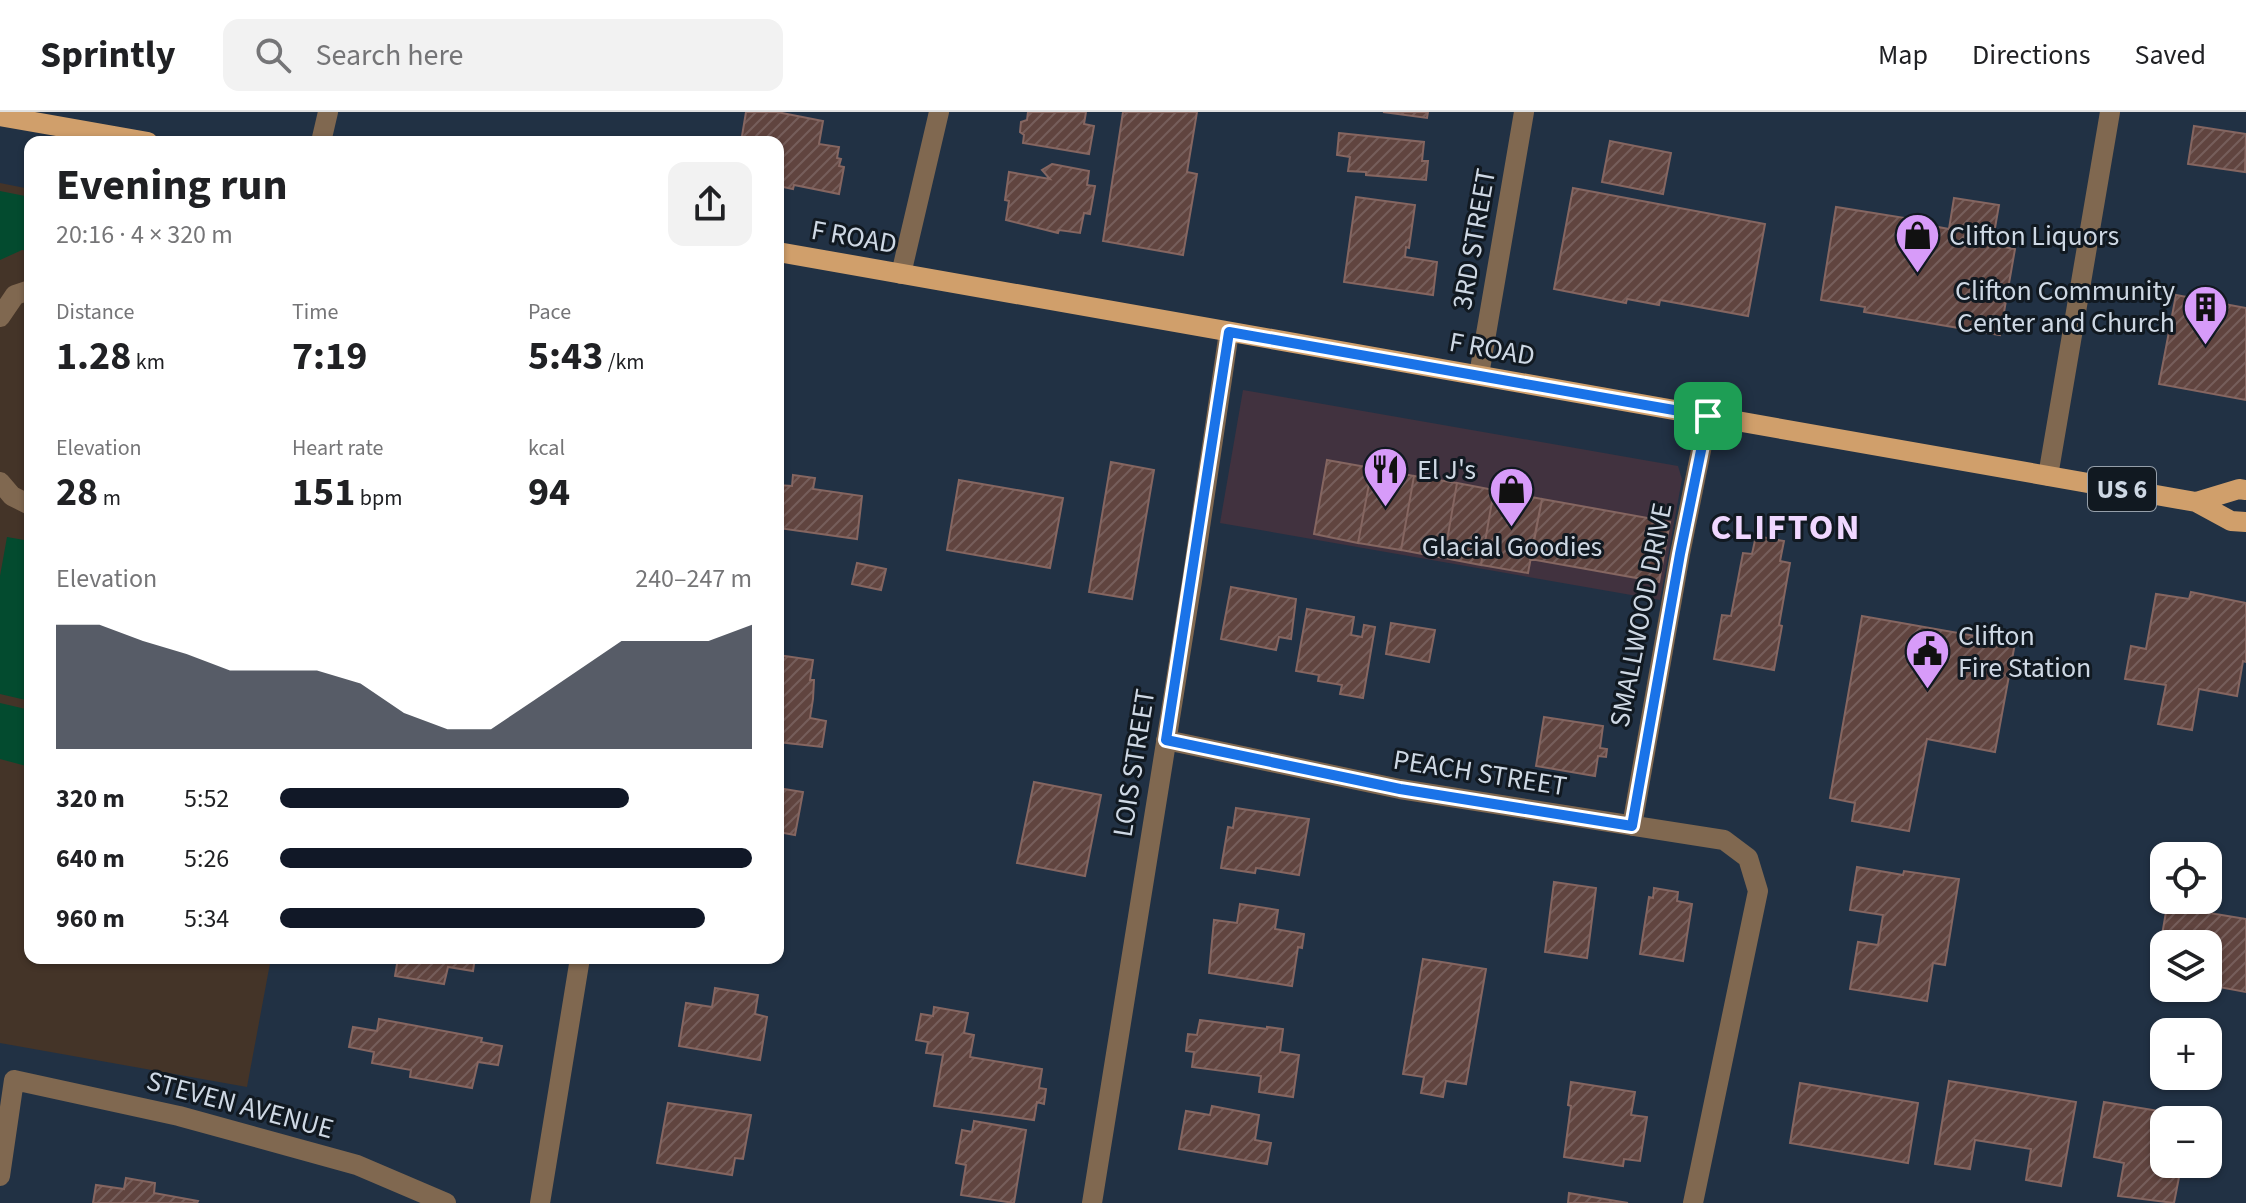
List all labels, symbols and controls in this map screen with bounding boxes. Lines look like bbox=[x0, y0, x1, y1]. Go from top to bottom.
search box bbox=[223, 19, 783, 91]
text: Sprintly bbox=[40, 28, 175, 82]
icon: search bbox=[251, 33, 295, 77]
text: Search here bbox=[315, 34, 463, 77]
text: Map bbox=[1878, 35, 1928, 75]
text: Directions bbox=[1972, 35, 2091, 75]
text: Saved bbox=[2135, 35, 2206, 75]
text: Evening run bbox=[56, 154, 288, 217]
button: share bbox=[668, 162, 752, 246]
street label: 3RD STREET bbox=[1442, 165, 1506, 313]
street label: F ROAD bbox=[808, 210, 900, 264]
shop icon: Clifton Liquors bbox=[1894, 212, 1942, 275]
text: 20:16 · 4 × 320 m bbox=[56, 216, 233, 253]
place label: Clifton Liquors bbox=[1949, 216, 2119, 256]
place label: Clifton Community Center and Church bbox=[1955, 271, 2175, 343]
building icon: Clifton Community Center and Church bbox=[2182, 283, 2230, 346]
text: Distance bbox=[56, 296, 134, 328]
text: Time bbox=[292, 296, 338, 328]
text: Pace bbox=[528, 296, 571, 328]
street label: F ROAD bbox=[1446, 322, 1538, 376]
text: 1.28 bbox=[56, 328, 131, 385]
text: 7:19 bbox=[292, 328, 367, 385]
text: 5:43 bbox=[528, 328, 603, 385]
text: km bbox=[131, 346, 165, 378]
text: /km bbox=[603, 346, 645, 378]
pin bbox=[1674, 382, 1742, 450]
icon: arrive bbox=[1686, 394, 1730, 438]
text: Elevation bbox=[56, 432, 142, 464]
text: Heart rate bbox=[292, 432, 383, 464]
text: kcal bbox=[528, 432, 565, 464]
restaurant icon: El J's bbox=[1362, 446, 1410, 509]
place label: El J's bbox=[1417, 450, 1476, 490]
text: 28 bbox=[56, 464, 98, 521]
text: 151 bbox=[292, 464, 355, 521]
text: 94 bbox=[528, 464, 570, 521]
shop icon: Glacial Goodies bbox=[1488, 466, 1536, 529]
road number: US 6 bbox=[2088, 467, 2156, 511]
text: m bbox=[98, 482, 121, 514]
text: bpm bbox=[355, 482, 402, 514]
street label: SMALLWOOD DRIVE bbox=[1600, 499, 1682, 731]
district label: CLIFTON bbox=[1711, 502, 1861, 553]
place label: Glacial Goodies bbox=[1422, 527, 1602, 567]
text: Elevation bbox=[56, 560, 157, 597]
text: 240–247 m bbox=[635, 560, 752, 597]
place label: Clifton Fire Station bbox=[1958, 616, 2091, 688]
public building icon: Clifton Fire Station bbox=[1903, 628, 1951, 691]
street label: LOIS STREET bbox=[1103, 686, 1165, 840]
street label: PEACH STREET bbox=[1390, 740, 1570, 806]
text: 320 m bbox=[56, 780, 125, 817]
text: 5:52 bbox=[184, 780, 229, 817]
text: 640 m bbox=[56, 840, 125, 877]
text: 5:26 bbox=[184, 840, 229, 877]
map controls bbox=[2150, 842, 2222, 1178]
button: locate bbox=[2150, 842, 2222, 914]
text: 960 m bbox=[56, 900, 125, 937]
text: 5:34 bbox=[184, 900, 229, 937]
button: layers bbox=[2150, 930, 2222, 1002]
button: + bbox=[2150, 1018, 2222, 1090]
street label: STEVEN AVENUE bbox=[142, 1061, 338, 1149]
button: − bbox=[2150, 1106, 2222, 1178]

